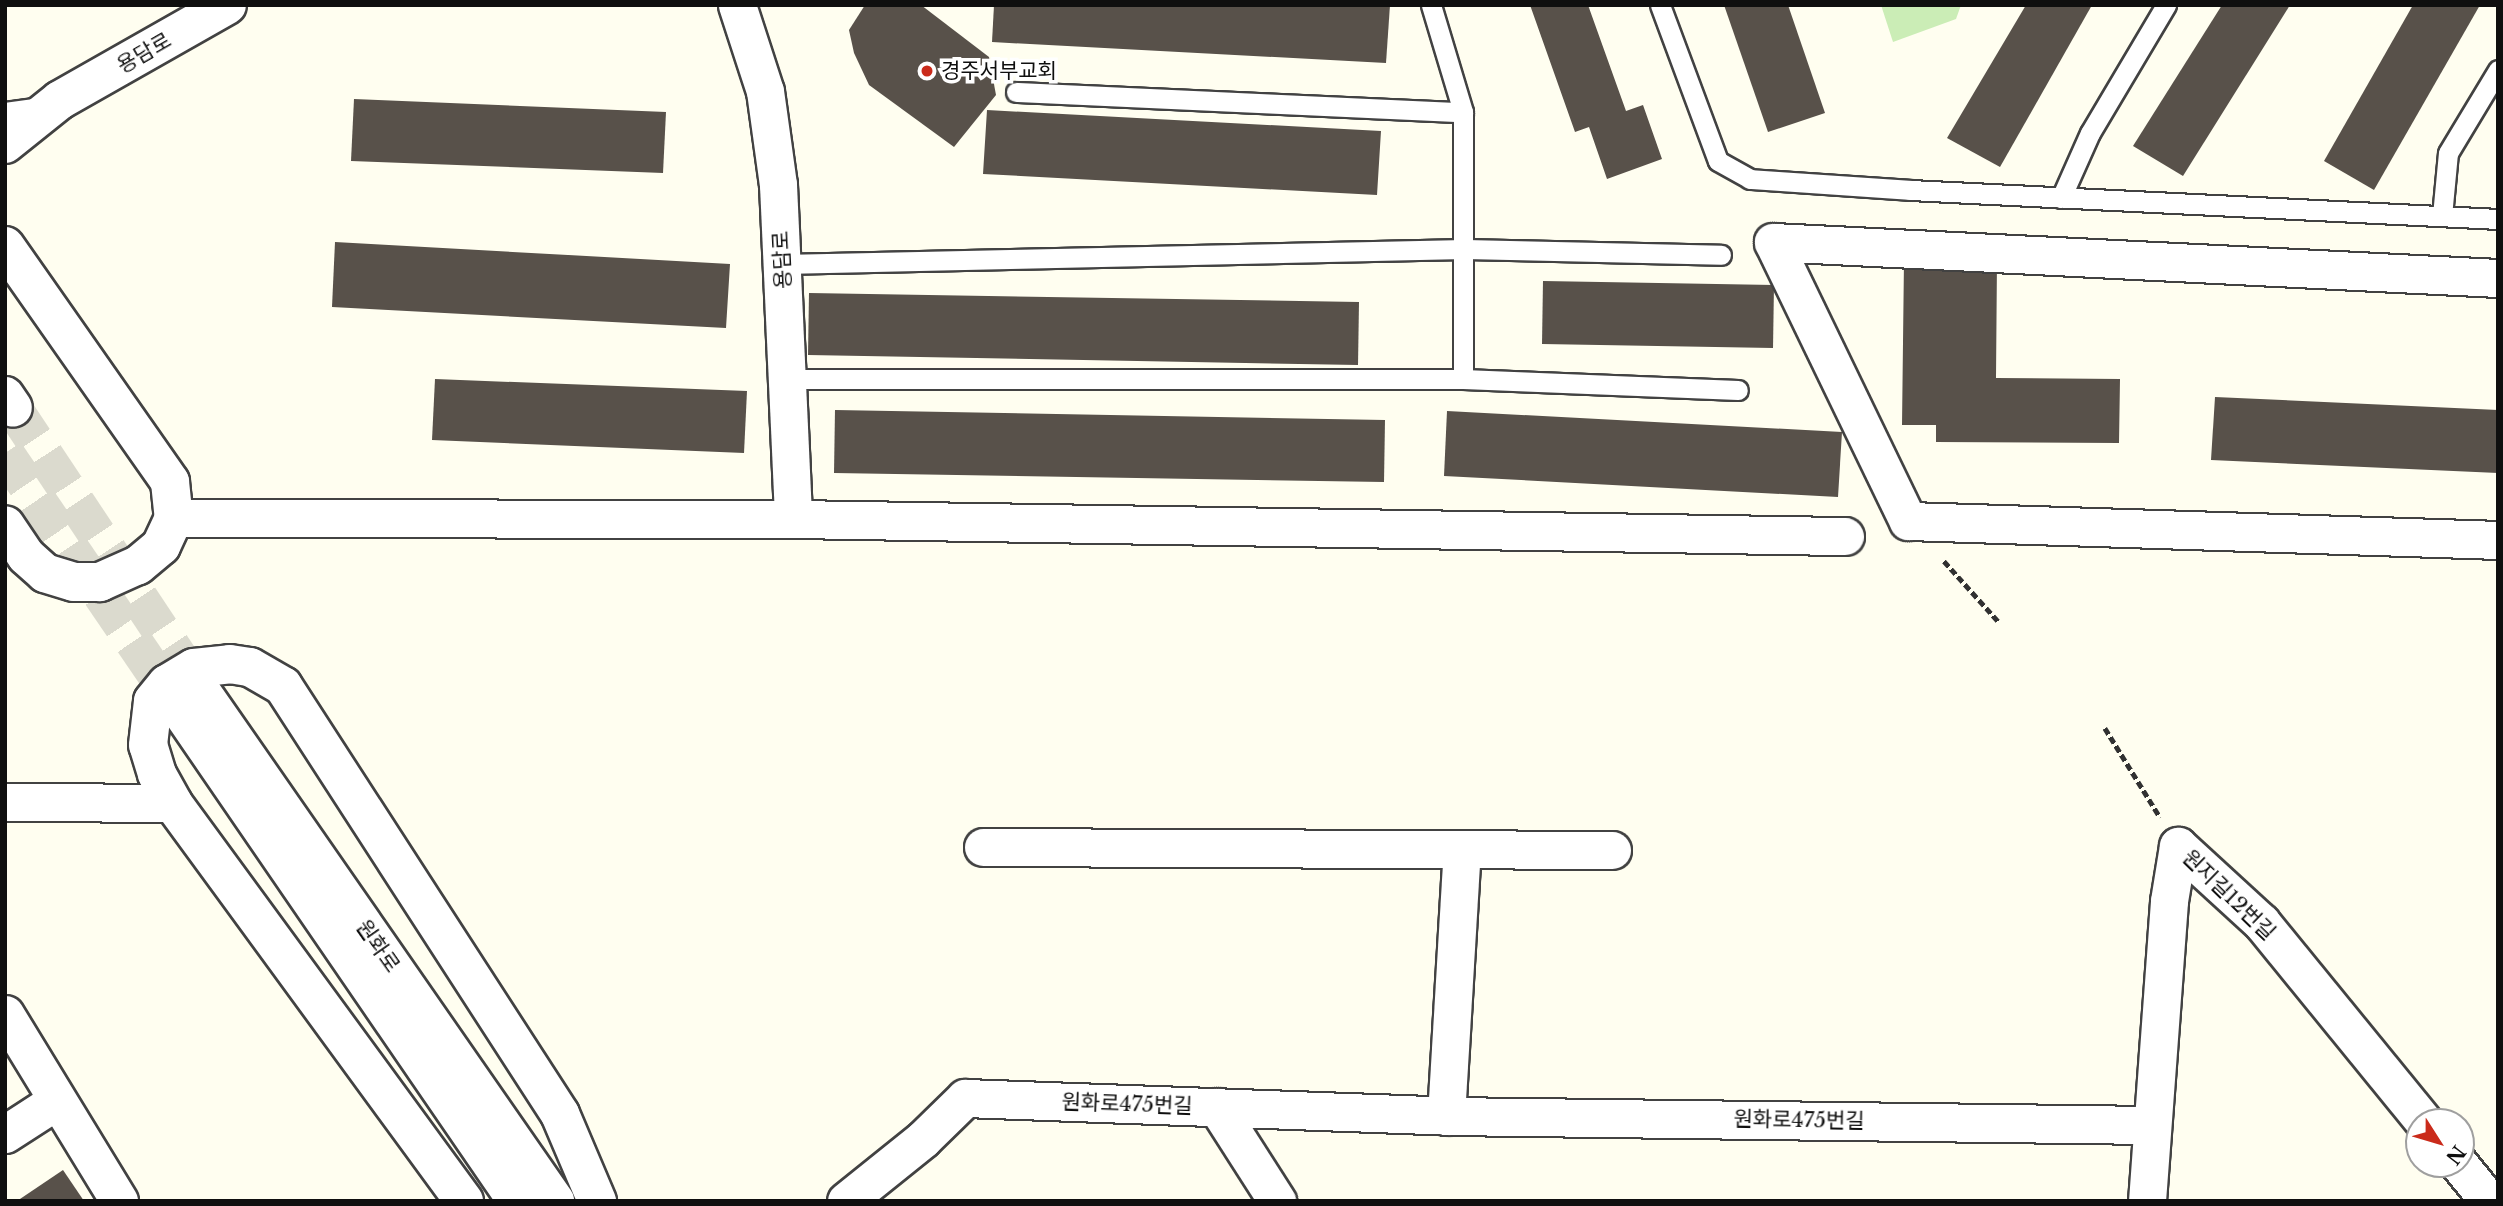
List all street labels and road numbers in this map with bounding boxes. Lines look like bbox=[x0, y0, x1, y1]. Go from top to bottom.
street label: 용담로 bbox=[113, 28, 175, 78]
street label: 용담로 bbox=[768, 230, 796, 290]
street label: 원지길12번길 bbox=[2177, 845, 2281, 945]
street label: 원화로 bbox=[351, 915, 405, 977]
street label: 원화로475번길 bbox=[1061, 1089, 1193, 1119]
street label: 원화로475번길 bbox=[1733, 1106, 1865, 1134]

